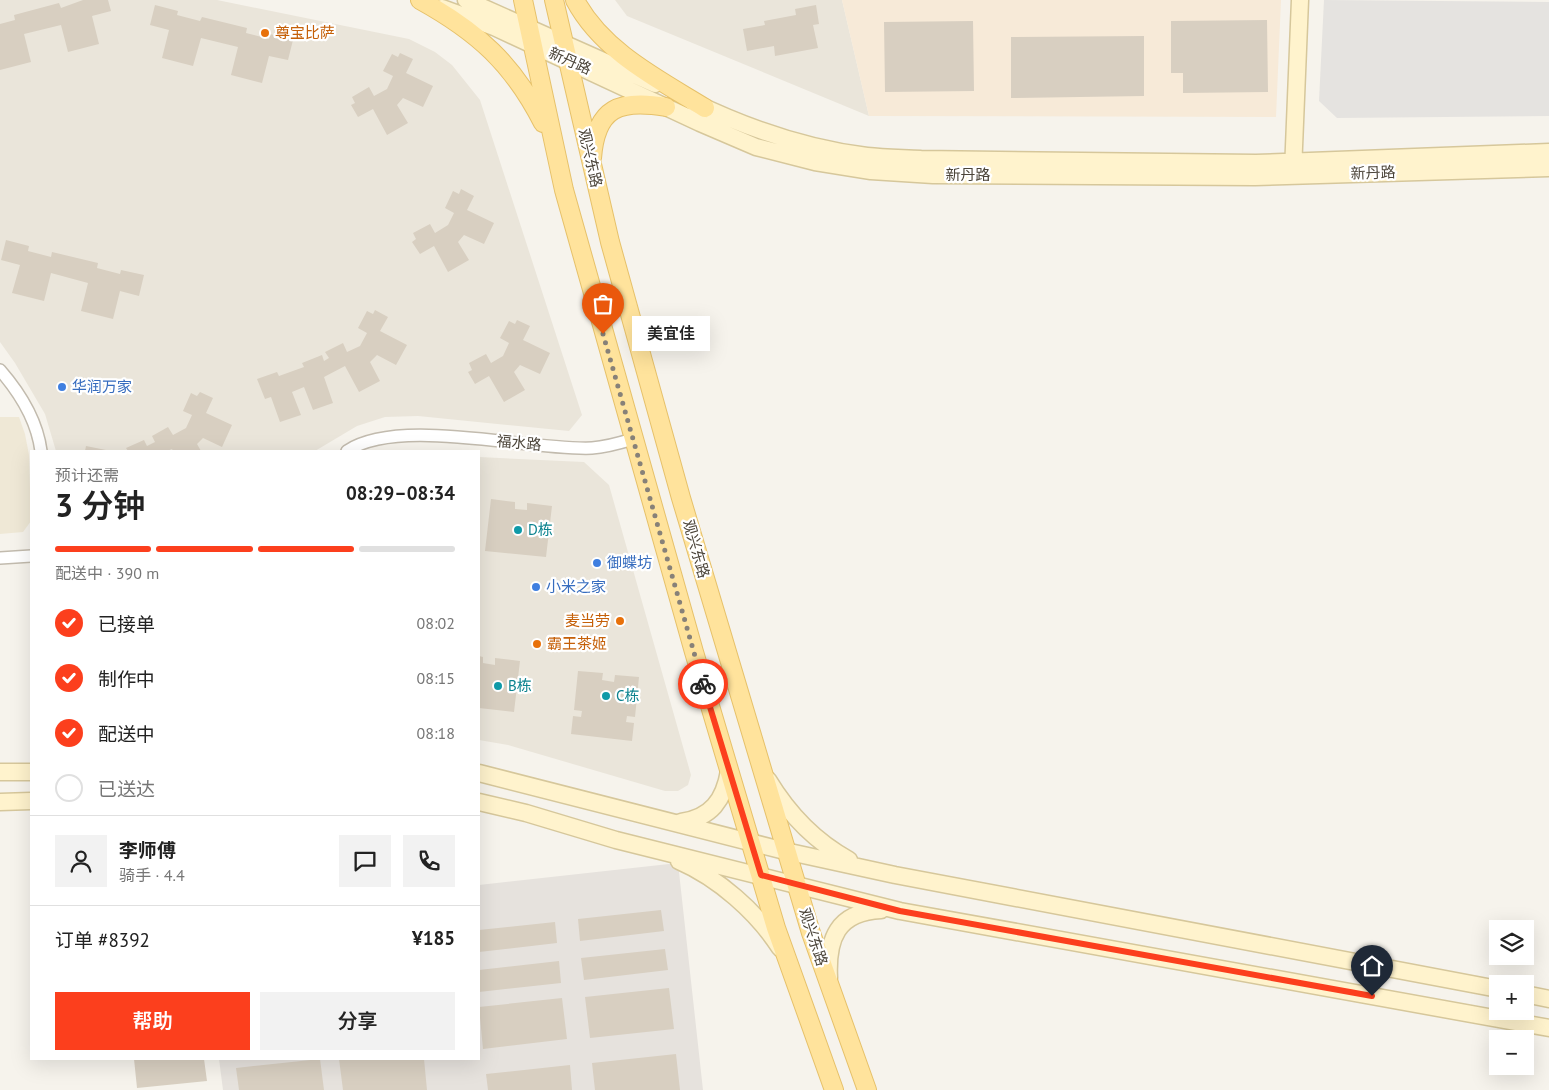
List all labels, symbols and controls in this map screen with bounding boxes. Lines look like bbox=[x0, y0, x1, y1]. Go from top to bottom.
place label: 尊宝比萨 bbox=[275, 23, 335, 42]
marker: 尊宝比萨 bbox=[259, 27, 271, 39]
street label: 新丹路 bbox=[546, 43, 595, 78]
street label: 观兴东路 bbox=[574, 127, 606, 189]
street label: 新丹路 bbox=[1350, 162, 1396, 183]
street label: 新丹路 bbox=[945, 165, 991, 184]
pin bbox=[582, 283, 624, 334]
icon: bag bbox=[589, 290, 617, 318]
callout: 美宜佳 bbox=[633, 316, 710, 352]
text: 美宜佳 bbox=[647, 323, 695, 343]
place label: 华润万家 bbox=[72, 377, 132, 396]
marker: 华润万家 bbox=[56, 381, 68, 393]
street label: 福水路 bbox=[496, 431, 542, 454]
text: 预计还需 bbox=[55, 465, 119, 485]
text: 08:29–08:34 bbox=[346, 481, 455, 505]
text: 3 分钟 bbox=[55, 484, 145, 526]
street label: 观兴东路 bbox=[679, 517, 714, 580]
place label: D栋 bbox=[528, 520, 553, 539]
marker: D栋 bbox=[512, 524, 524, 536]
place label: 御蝶坊 bbox=[607, 553, 652, 572]
marker: 御蝶坊 bbox=[591, 557, 603, 569]
text: 配送中 · 390 m bbox=[55, 563, 159, 583]
place label: 小米之家 bbox=[546, 577, 606, 596]
marker: 小米之家 bbox=[530, 581, 542, 593]
icon: check bbox=[55, 609, 83, 637]
place label: 麦当劳 bbox=[565, 611, 610, 630]
text: 已接单 bbox=[98, 612, 155, 636]
text: 08:02 bbox=[417, 613, 455, 633]
marker: 麦当劳 bbox=[614, 615, 626, 627]
place label: 霸王茶姬 bbox=[547, 634, 607, 653]
marker: 霸王茶姬 bbox=[531, 638, 543, 650]
courier bbox=[678, 659, 728, 709]
icon: check bbox=[55, 664, 83, 692]
text: 制作中 bbox=[98, 667, 155, 691]
text: 08:15 bbox=[417, 668, 455, 688]
icon: bike bbox=[689, 670, 717, 698]
place label: B栋 bbox=[508, 676, 532, 695]
marker: B栋 bbox=[492, 680, 504, 692]
place label: C栋 bbox=[616, 686, 640, 705]
marker: C栋 bbox=[600, 690, 612, 702]
icon: check bbox=[55, 719, 83, 747]
text: 配送中 bbox=[98, 722, 155, 746]
text: 08:18 bbox=[417, 723, 455, 743]
text: 已送达 bbox=[98, 777, 155, 801]
button: person bbox=[55, 835, 107, 887]
button: chat bbox=[339, 835, 391, 887]
button: phone bbox=[403, 835, 455, 887]
text: 李师傅 bbox=[119, 838, 176, 862]
text: 骑手 · 4.4 bbox=[119, 865, 185, 885]
street label: 观兴东路 bbox=[795, 905, 832, 968]
map controls bbox=[1489, 920, 1534, 1075]
button: layers bbox=[1489, 920, 1534, 965]
text: ¥185 bbox=[412, 926, 455, 950]
text: 订单 #8392 bbox=[55, 928, 150, 952]
pin bbox=[1351, 945, 1393, 996]
icon: home bbox=[1358, 952, 1386, 980]
button: + bbox=[1489, 975, 1534, 1020]
button: 帮助 bbox=[55, 992, 250, 1050]
button: 分享 bbox=[260, 992, 455, 1050]
button: − bbox=[1489, 1030, 1534, 1075]

